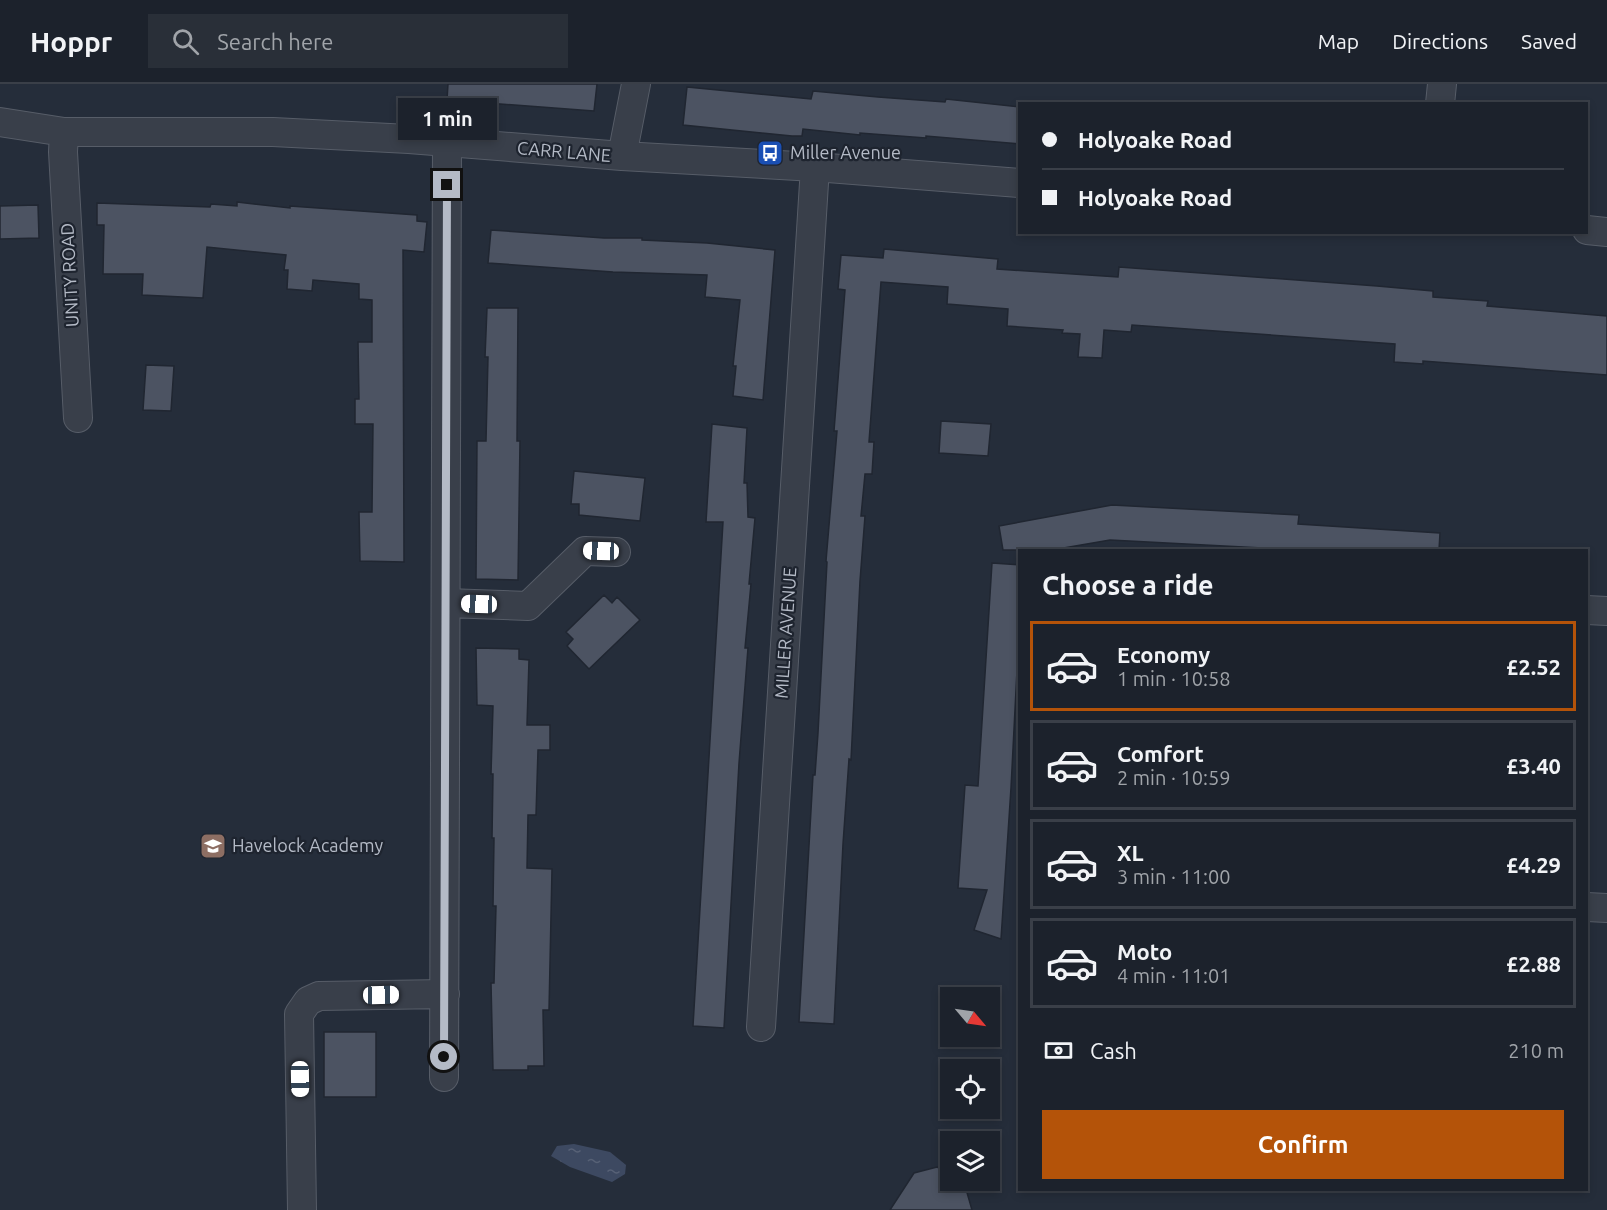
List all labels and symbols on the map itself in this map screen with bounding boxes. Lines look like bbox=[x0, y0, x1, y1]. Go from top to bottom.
callout: 1 min bbox=[398, 98, 496, 140]
street label: CARR LANE bbox=[516, 137, 612, 165]
bus stop icon: Miller Avenue bbox=[755, 138, 785, 168]
place label: Miller Avenue bbox=[790, 142, 901, 162]
route end bbox=[433, 171, 460, 198]
street label: UNITY ROAD bbox=[56, 222, 82, 328]
car bbox=[583, 541, 619, 561]
street label: MILLER AVENUE bbox=[770, 567, 800, 699]
car bbox=[461, 594, 497, 614]
school or university icon: Havelock Academy bbox=[198, 831, 228, 861]
place label: Havelock Academy bbox=[232, 835, 384, 855]
car bbox=[363, 986, 399, 1004]
north arrow bbox=[940, 987, 1000, 1047]
route start bbox=[430, 1043, 457, 1070]
car bbox=[291, 1061, 309, 1097]

